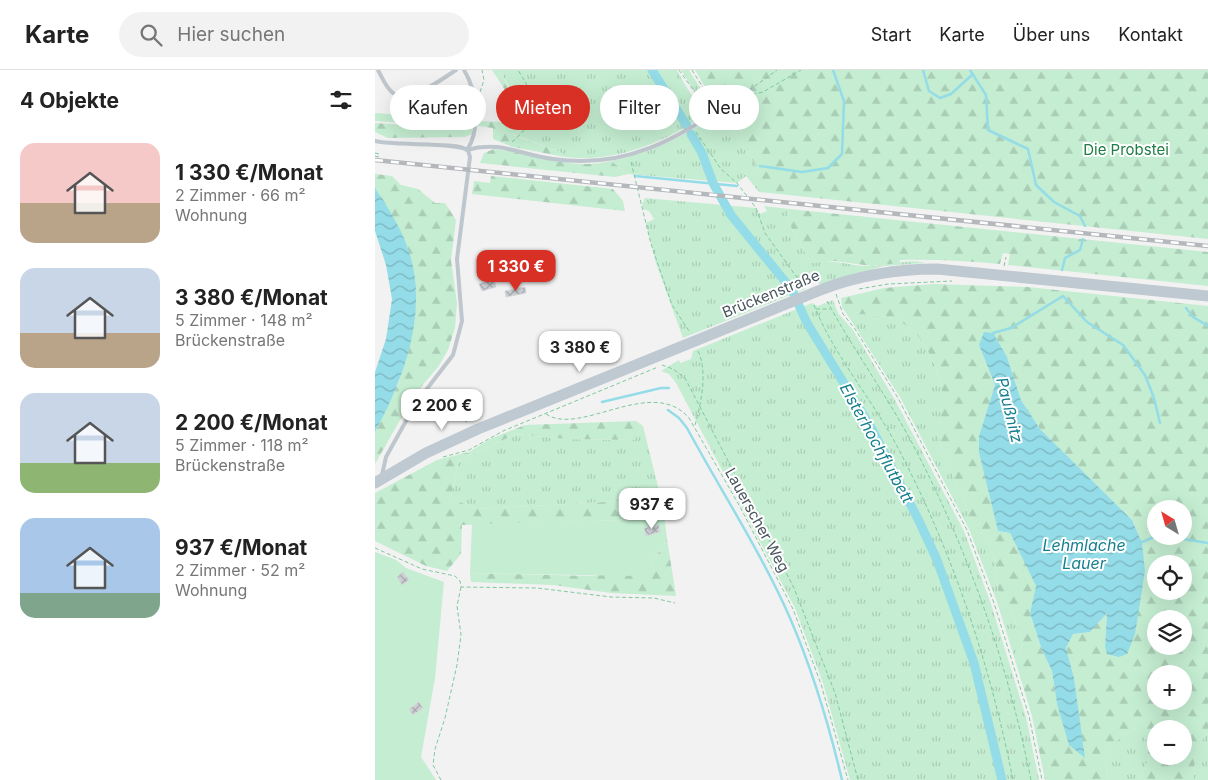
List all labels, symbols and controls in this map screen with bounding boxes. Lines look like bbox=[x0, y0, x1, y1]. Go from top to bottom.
search box bbox=[119, 12, 469, 57]
text: Karte bbox=[25, 20, 89, 49]
icon: search bbox=[137, 21, 165, 49]
text: Hier suchen bbox=[177, 23, 285, 46]
text: Start bbox=[871, 24, 911, 45]
text: Karte bbox=[939, 24, 985, 45]
text: Über uns bbox=[1013, 24, 1090, 45]
text: Kontakt bbox=[1118, 24, 1183, 45]
chip: Kaufen bbox=[390, 85, 486, 130]
chip: Mieten bbox=[496, 85, 590, 130]
chip: Filter bbox=[600, 85, 679, 130]
chip: Neu bbox=[689, 85, 759, 130]
icon: filters bbox=[327, 86, 355, 114]
text: 4 Objekte bbox=[20, 88, 119, 113]
park label: Die Probstei bbox=[1083, 140, 1169, 159]
text: 1 330 €/Monat bbox=[175, 160, 323, 185]
icon: home bbox=[60, 163, 120, 223]
text: 2 Zimmer · 66 m² bbox=[175, 185, 306, 205]
text: Wohnung bbox=[175, 205, 247, 225]
pin: 1 330 € bbox=[470, 250, 562, 292]
text: 1 330 € bbox=[488, 256, 544, 276]
street label: Brückenstraße bbox=[719, 265, 822, 322]
text: 3 380 €/Monat bbox=[175, 285, 328, 310]
icon: home bbox=[60, 288, 120, 348]
text: 5 Zimmer · 148 m² bbox=[175, 310, 312, 330]
text: Brückenstraße bbox=[175, 330, 285, 350]
pin: 3 380 € bbox=[534, 330, 626, 373]
text: 3 380 € bbox=[550, 337, 610, 357]
water label: Paußnitz bbox=[992, 375, 1028, 445]
water label: Elsterhochflutbett bbox=[836, 380, 919, 507]
pin: 2 200 € bbox=[396, 388, 488, 431]
text: 2 200 € bbox=[412, 395, 472, 415]
text: 2 200 €/Monat bbox=[175, 410, 328, 435]
icon: home bbox=[60, 413, 120, 473]
text: 5 Zimmer · 118 m² bbox=[175, 435, 309, 455]
text: Brückenstraße bbox=[175, 455, 285, 475]
street label: Lauerscher Weg bbox=[721, 464, 794, 575]
pin: 937 € bbox=[617, 488, 687, 530]
text: 937 € bbox=[630, 494, 674, 514]
north arrow bbox=[1147, 500, 1193, 545]
map controls bbox=[1147, 500, 1192, 765]
text: 937 €/Monat bbox=[175, 535, 307, 560]
water label: Lehmlache Lauer bbox=[1042, 535, 1126, 573]
icon: home bbox=[60, 538, 120, 598]
button: locate bbox=[1147, 555, 1192, 600]
text: 2 Zimmer · 52 m² bbox=[175, 560, 305, 580]
text: Wohnung bbox=[175, 580, 247, 600]
button: layers bbox=[1147, 610, 1192, 655]
button: + bbox=[1147, 665, 1192, 710]
button: − bbox=[1147, 720, 1192, 765]

